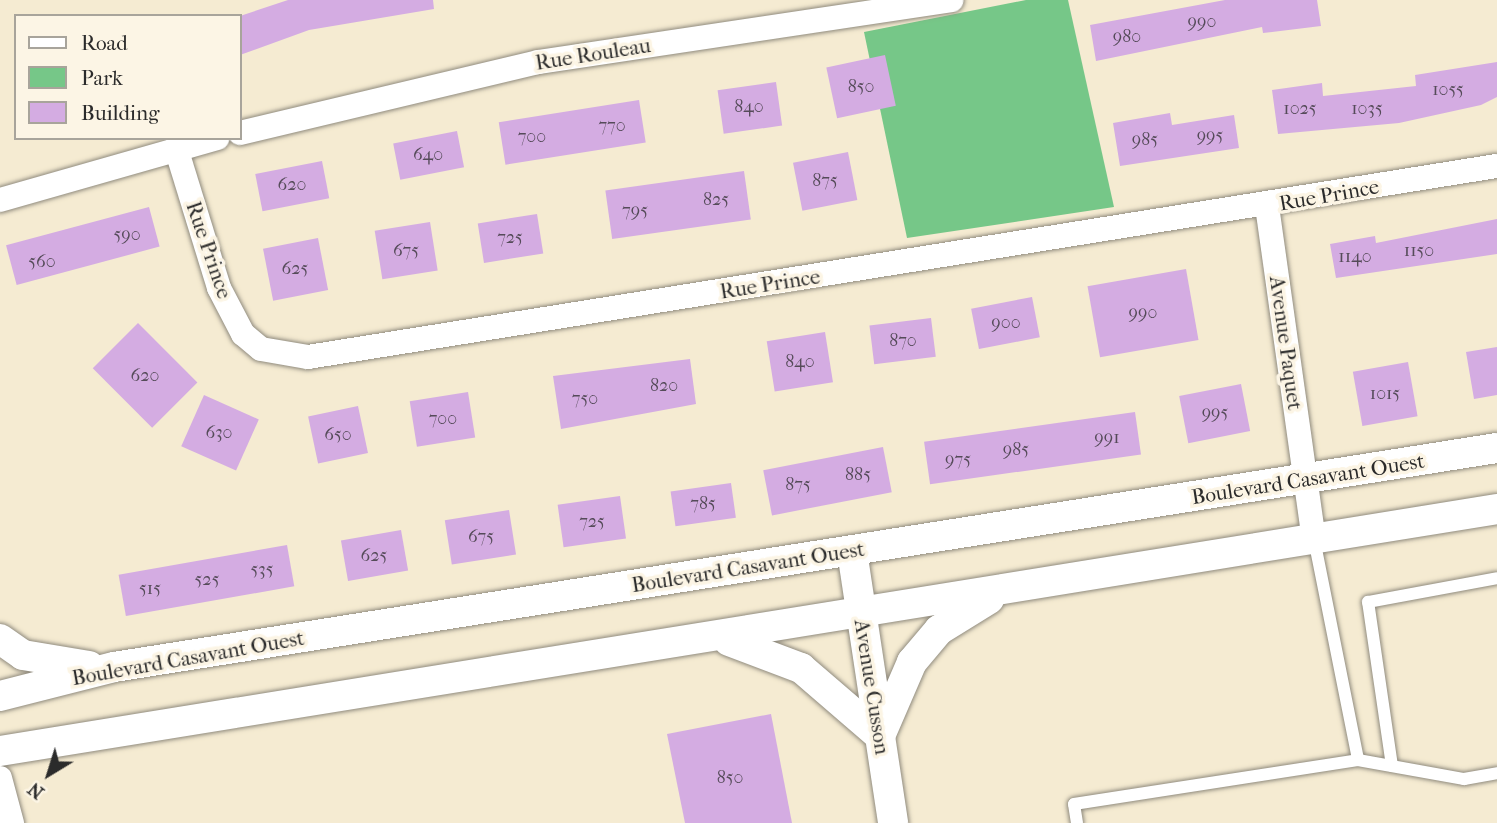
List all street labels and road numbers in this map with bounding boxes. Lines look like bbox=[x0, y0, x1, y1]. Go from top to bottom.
street label: Rue Rouleau bbox=[534, 32, 652, 76]
street label: Rue Prince bbox=[1277, 174, 1381, 216]
street label: Rue Prince bbox=[181, 198, 237, 302]
street label: Rue Prince bbox=[718, 264, 822, 304]
street label: Avenue Paquet bbox=[1264, 274, 1308, 412]
street label: Boulevard Casavant Ouest bbox=[1190, 448, 1426, 510]
street label: Boulevard Casavant Ouest bbox=[630, 536, 866, 598]
street label: Avenue Cusson bbox=[849, 618, 895, 756]
street label: Boulevard Casavant Ouest bbox=[70, 625, 306, 691]

